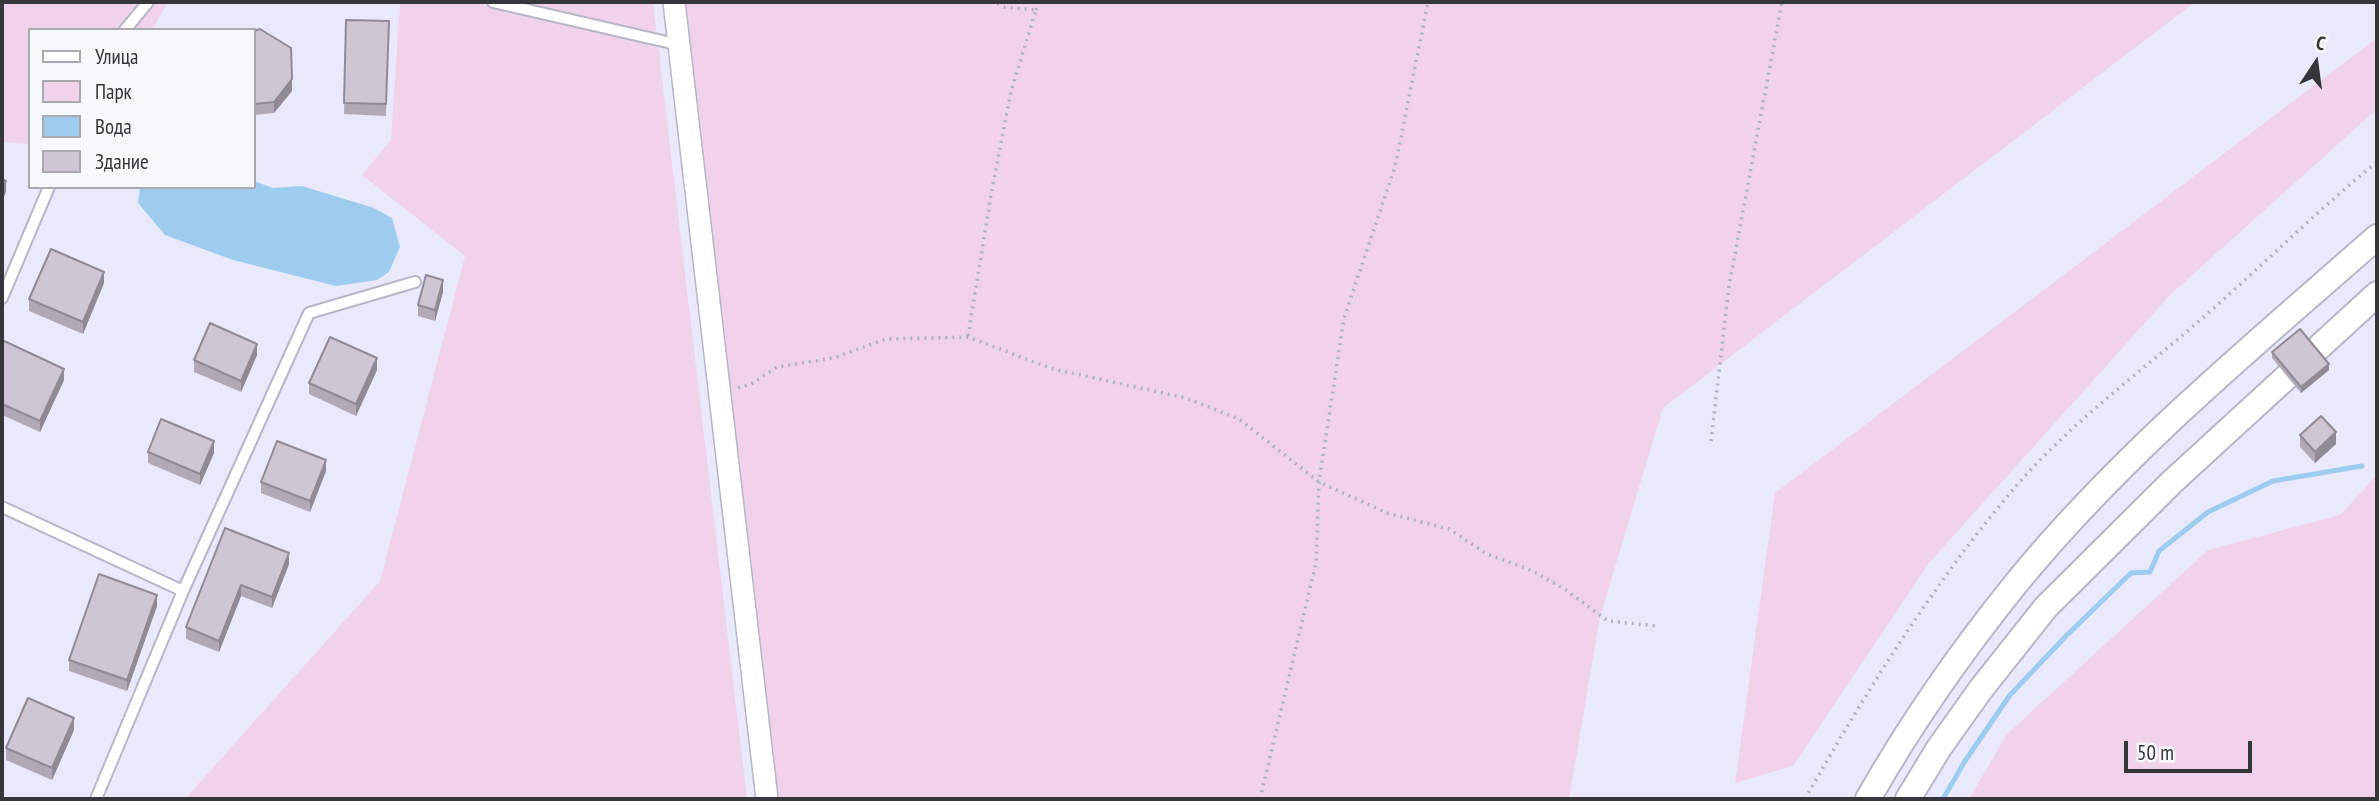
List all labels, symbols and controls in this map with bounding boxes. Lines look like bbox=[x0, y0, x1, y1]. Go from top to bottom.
legend bbox=[28, 28, 256, 189]
north arrow bbox=[2281, 28, 2351, 98]
text: С bbox=[2314, 30, 2328, 55]
text: Улица bbox=[95, 43, 138, 70]
text: Парк bbox=[95, 78, 132, 105]
text: Вода bbox=[95, 113, 132, 140]
text: Здание bbox=[95, 148, 149, 175]
scale bar bbox=[2127, 728, 2255, 772]
text: 50 m bbox=[2137, 739, 2174, 766]

